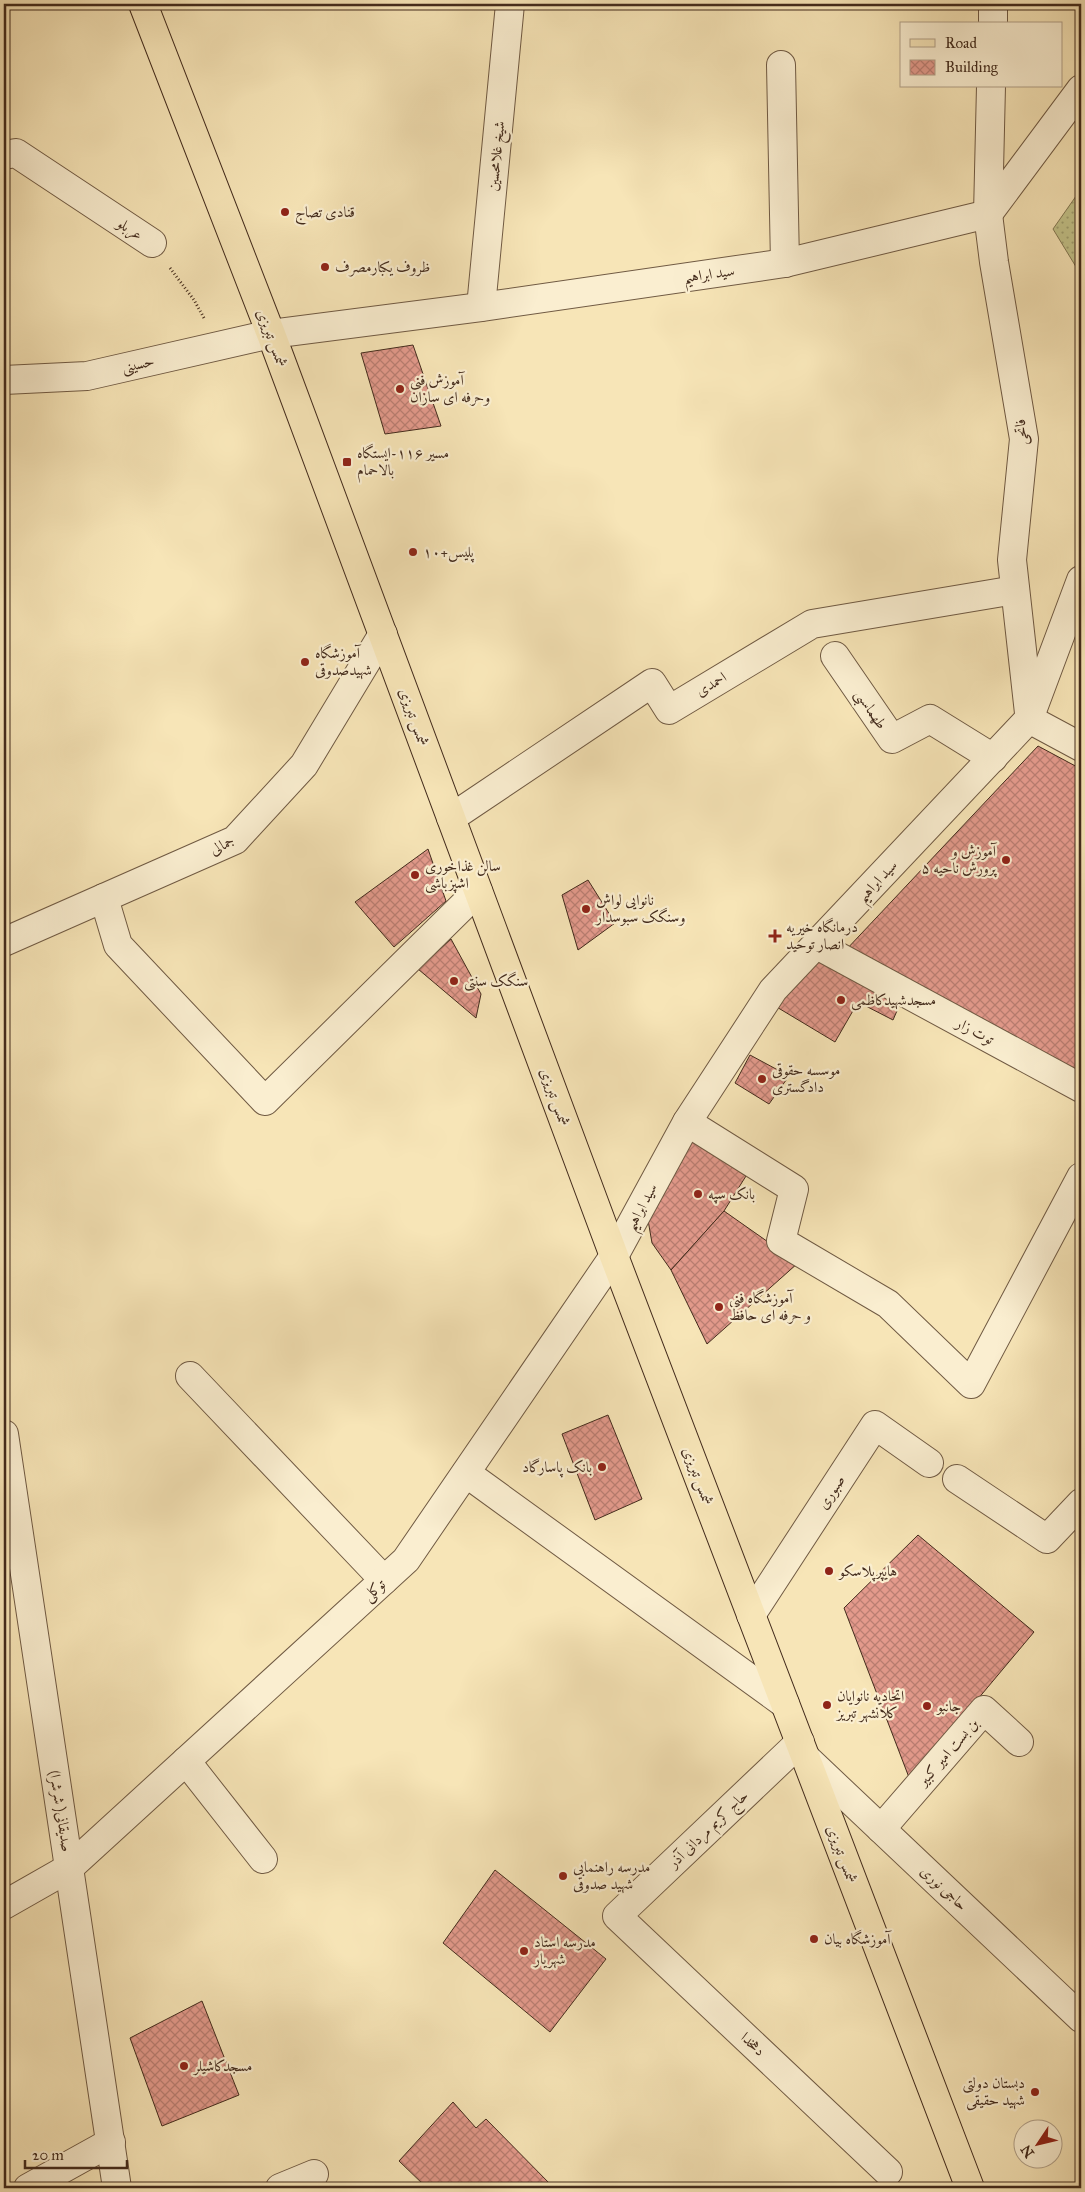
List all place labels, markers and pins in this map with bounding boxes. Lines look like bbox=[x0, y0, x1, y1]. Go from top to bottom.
place label: قنادی تصاج bbox=[295, 203, 355, 225]
marker: قنادی تصاج bbox=[279, 206, 291, 218]
place label: ظروف یکبارمصرف bbox=[335, 258, 430, 277]
marker: ظروف یکبارمصرف bbox=[319, 261, 331, 273]
place label: آموزش فنی وحرفه ای سازان bbox=[410, 371, 490, 406]
marker: آموزش فنی وحرفه ای سازان bbox=[394, 383, 406, 395]
place label: مسیر ۱۱۶-ایستگاه بالاحمام bbox=[357, 443, 449, 483]
marker: مسیر ۱۱۶-ایستگاه بالاحمام bbox=[341, 456, 353, 468]
place label: پلیس+۱۰ bbox=[423, 543, 475, 563]
marker: پلیس+۱۰ bbox=[407, 546, 419, 558]
place label: آموزشگاه شهیدصدوقی bbox=[315, 643, 372, 680]
marker: آموزشگاه شهیدصدوقی bbox=[299, 656, 311, 668]
place label: آموزش و پرورش ناحیه ۵ bbox=[921, 842, 998, 878]
marker: آموزش و پرورش ناحیه ۵ bbox=[1000, 854, 1012, 866]
place label: سالن غذاخوری اشپزباشی bbox=[425, 857, 501, 894]
marker: سالن غذاخوری اشپزباشی bbox=[409, 869, 421, 881]
place label: نانوایی لواش وسنگک سبوسدار bbox=[594, 891, 685, 926]
marker: نانوایی لواش وسنگک سبوسدار bbox=[580, 903, 592, 915]
place label: درمانگاه خیریه انصار توحید bbox=[786, 917, 858, 953]
marker: درمانگاه خیریه انصار توحید bbox=[768, 929, 782, 943]
place label: سنگک سنتی bbox=[464, 971, 528, 992]
marker: سنگک سنتی bbox=[448, 975, 460, 987]
place label: مسجدشهیدکاظمی bbox=[851, 991, 936, 1011]
marker: مسجدشهیدکاظمی bbox=[835, 994, 847, 1006]
place label: موسسه حقوقی دادگستری bbox=[772, 1061, 840, 1096]
marker: موسسه حقوقی دادگستری bbox=[756, 1073, 768, 1085]
place label: بانک سپه bbox=[708, 1185, 755, 1204]
marker: بانک سپه bbox=[692, 1188, 704, 1200]
place label: آموزشگاه فنی و حرفه ای حافظ bbox=[729, 1288, 811, 1324]
marker: آموزشگاه فنی و حرفه ای حافظ bbox=[713, 1301, 725, 1313]
place label: بانک پاسارگاد bbox=[522, 1458, 592, 1478]
marker: بانک پاسارگاد bbox=[596, 1461, 608, 1473]
place label: هایپرپلاسکو bbox=[837, 1562, 897, 1582]
marker: هایپرپلاسکو bbox=[823, 1565, 835, 1577]
place label: اتحادیه نانوایان کلانشهر تبریز bbox=[835, 1687, 904, 1723]
place label: جانبو bbox=[935, 1697, 961, 1715]
marker: اتحادیه نانوایان کلانشهر تبریز bbox=[821, 1699, 833, 1711]
marker: جانبو bbox=[921, 1700, 933, 1712]
place label: مدرسه راهنمایی شهید صدوقی bbox=[573, 1858, 650, 1894]
marker: مدرسه راهنمایی شهید صدوقی bbox=[557, 1870, 569, 1882]
place label: آموزشگاه بیان bbox=[824, 1929, 892, 1948]
place label: مدرسه استاد شهریار bbox=[532, 1933, 596, 1969]
marker: آموزشگاه بیان bbox=[808, 1933, 820, 1945]
marker: مدرسه استاد شهریار bbox=[518, 1945, 530, 1957]
place label: مسجدکاشیلر bbox=[192, 2057, 252, 2076]
marker: مسجدکاشیلر bbox=[178, 2060, 190, 2072]
place label: دبستان دولتی شهید حقیقی bbox=[962, 2074, 1025, 2111]
marker: دبستان دولتی شهید حقیقی bbox=[1029, 2086, 1041, 2098]

